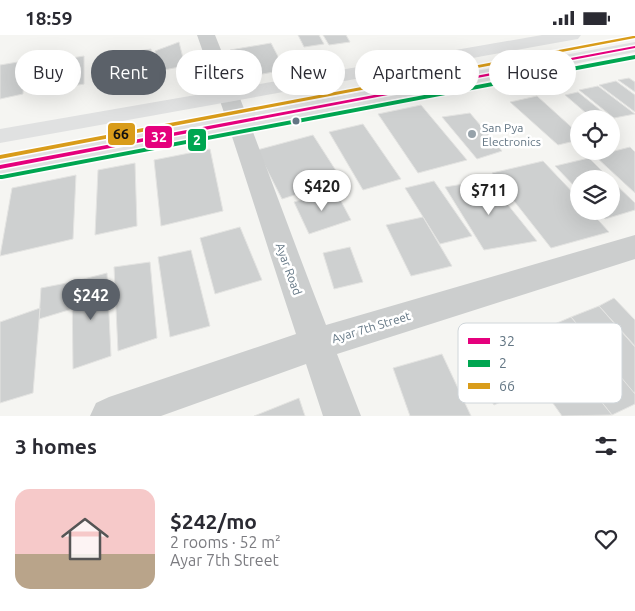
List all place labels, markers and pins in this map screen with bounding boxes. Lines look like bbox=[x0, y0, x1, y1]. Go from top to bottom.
unlabelled marker bbox=[291, 116, 301, 126]
place label: San Pya Electronics bbox=[482, 121, 541, 148]
marker: San Pya Electronics bbox=[466, 128, 478, 140]
pin: $420 bbox=[292, 169, 352, 212]
pin: $711 bbox=[459, 173, 519, 216]
pin: $242 bbox=[61, 279, 121, 321]

